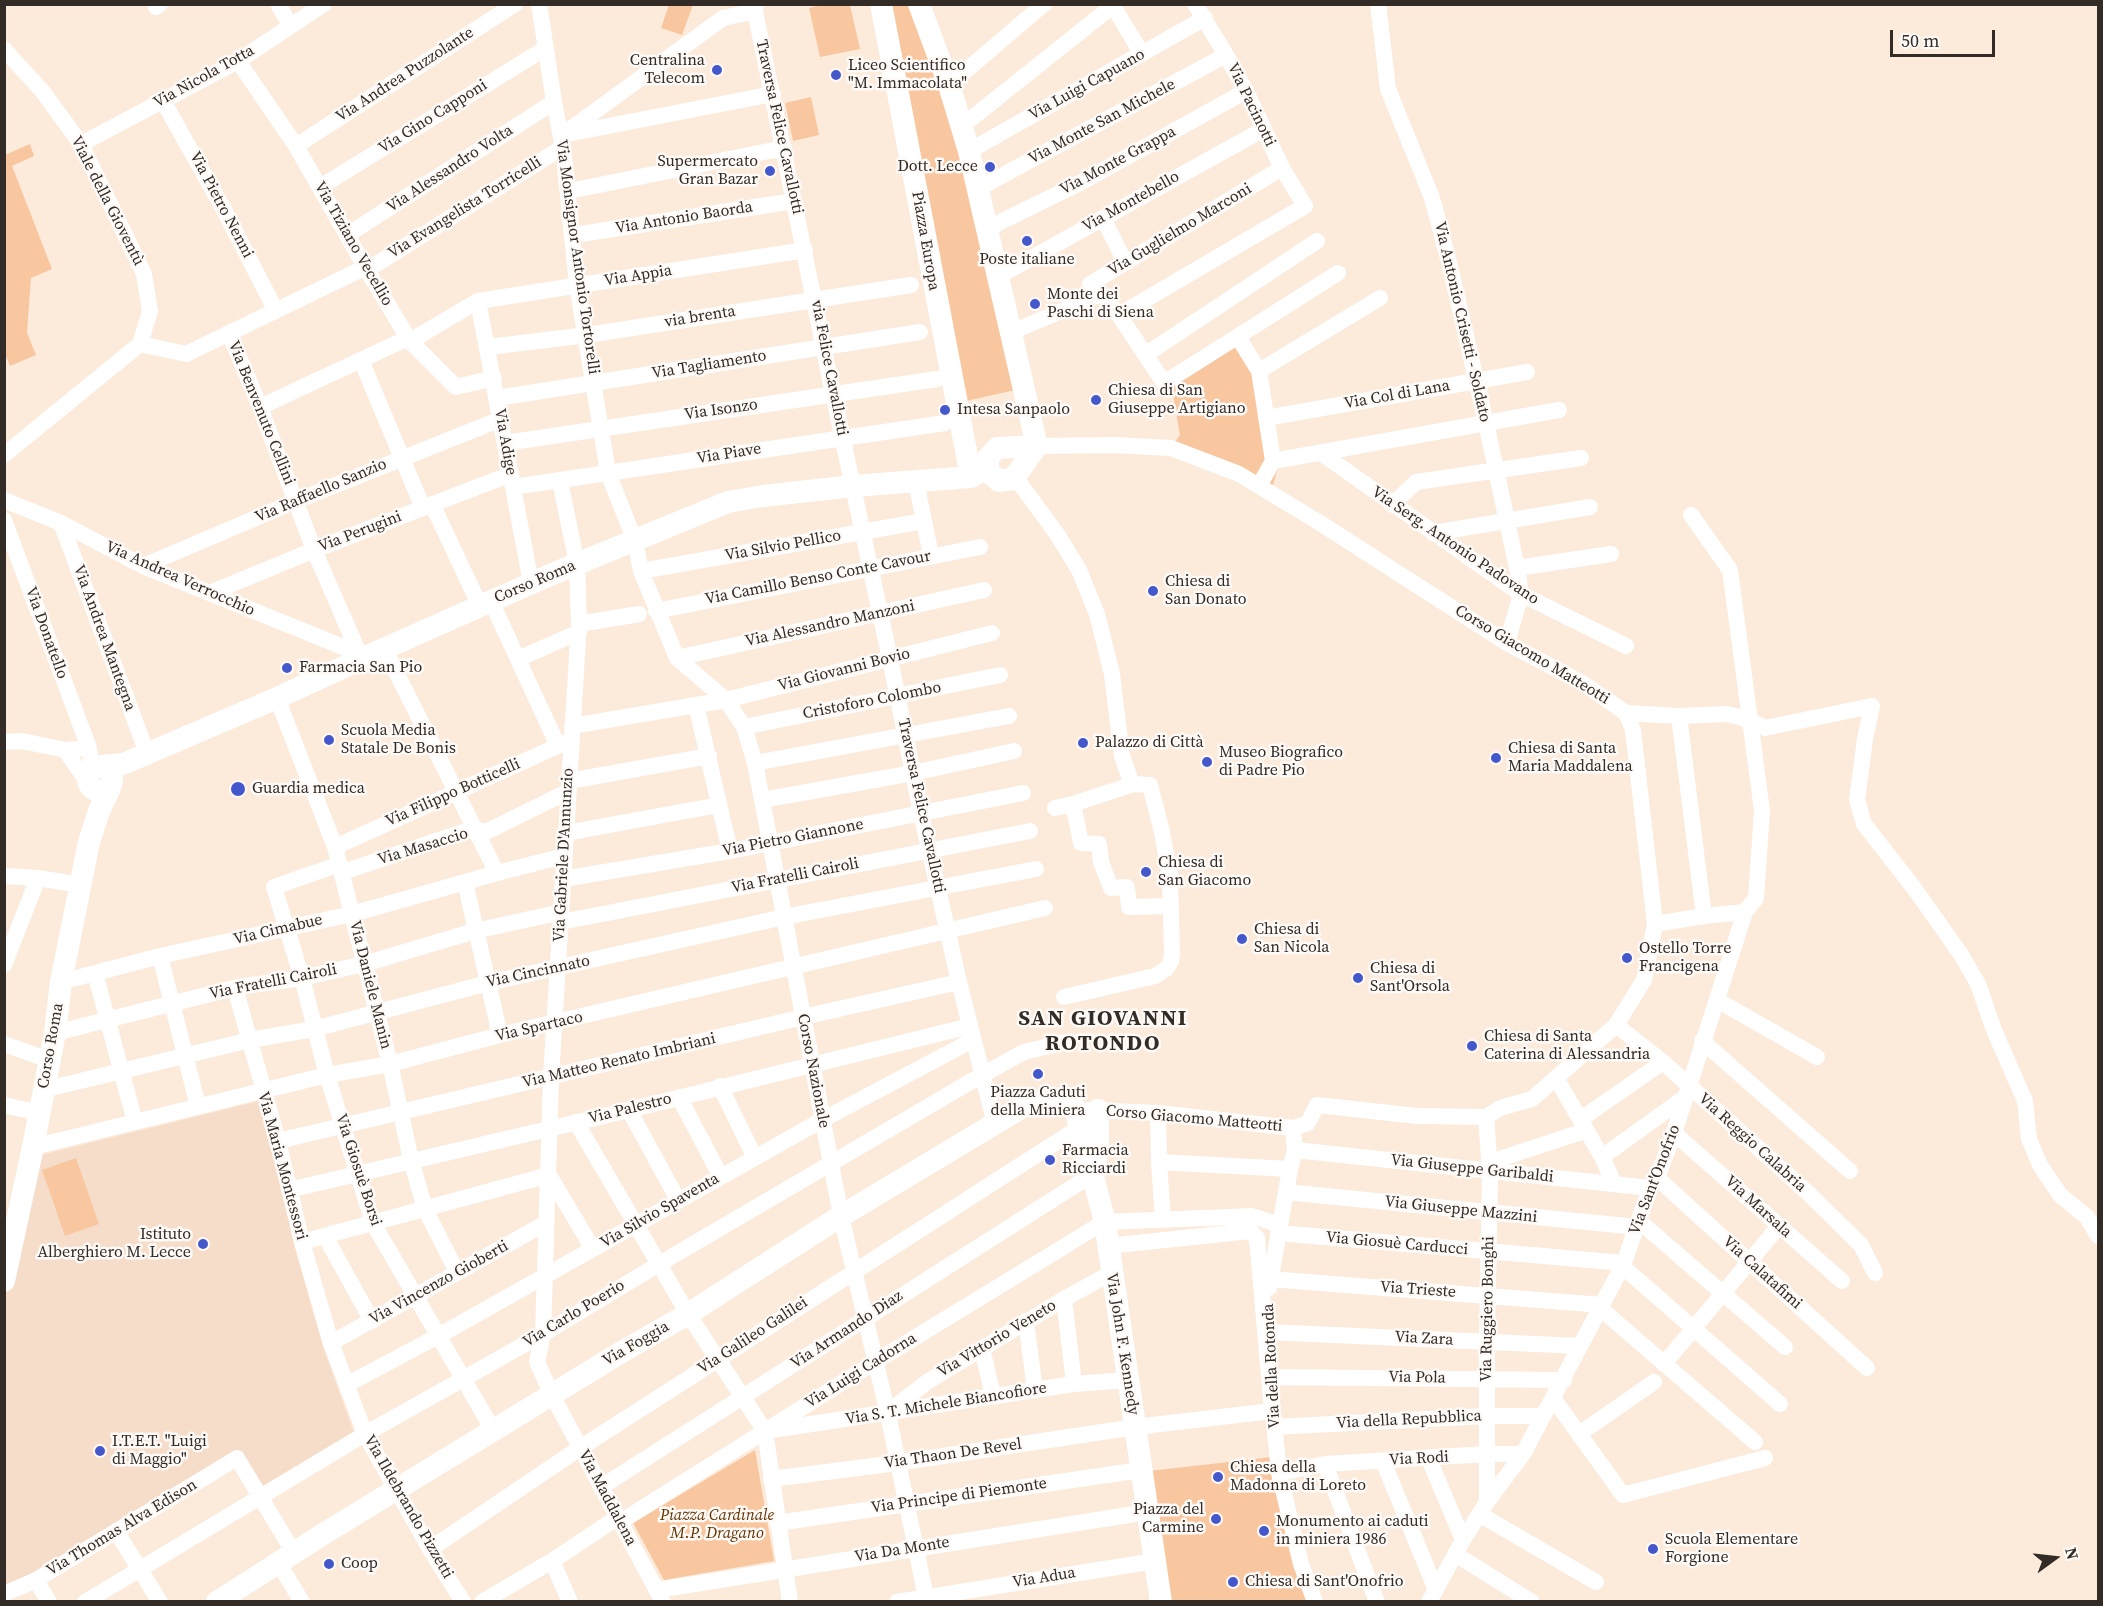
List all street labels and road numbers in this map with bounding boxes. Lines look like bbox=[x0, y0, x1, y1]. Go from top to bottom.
street label: Via Andrea Puzzolante bbox=[332, 23, 478, 127]
street label: Traversa Felice Cavallotti bbox=[751, 38, 807, 216]
street label: Via Nicola Totta bbox=[150, 41, 258, 113]
street label: Via Luigi Capuano bbox=[1026, 45, 1148, 125]
street label: Via Pacinotti bbox=[1222, 60, 1280, 150]
street label: Via Monte San Michele bbox=[1025, 75, 1179, 169]
street label: Via Gino Capponi bbox=[375, 76, 491, 158]
street label: Via Alessandro Volta bbox=[383, 121, 517, 217]
street label: Via Monte Grappa bbox=[1057, 122, 1179, 200]
street label: Viale della Gioventù bbox=[66, 133, 148, 269]
street label: Via Monsignor Antonio Tortorelli bbox=[551, 138, 603, 376]
street label: Via Pietro Nenni bbox=[185, 149, 257, 261]
street label: Via Evangelista Torricelli bbox=[385, 153, 545, 263]
street label: Via Montebello bbox=[1079, 167, 1183, 237]
street label: Via Tiziano Vecellio bbox=[310, 178, 396, 310]
street label: Via Guglielmo Marconi bbox=[1105, 179, 1255, 281]
street label: Piazza Europa bbox=[907, 190, 943, 292]
street label: Via Antonio Baorda bbox=[614, 198, 754, 238]
street label: Via Antonio Crisetti - Soldato bbox=[1430, 220, 1494, 424]
street label: Via Appia bbox=[603, 261, 673, 291]
street label: via Felice Cavallotti bbox=[806, 298, 852, 438]
street label: via brenta bbox=[663, 302, 737, 332]
street label: Via Benvenuto Cellini bbox=[223, 338, 299, 488]
street label: Via Tagliamento bbox=[650, 346, 768, 384]
street label: Via Col di Lana bbox=[1343, 376, 1451, 414]
street label: Via Isonzo bbox=[683, 395, 759, 425]
street label: Via Adige bbox=[490, 407, 520, 477]
street label: Via Piave bbox=[695, 439, 763, 469]
street label: Via Raffaello Sanzio bbox=[252, 455, 390, 527]
street label: Via Serg. Antonio Padovano bbox=[1368, 483, 1542, 609]
street label: Via Perugini bbox=[316, 507, 404, 557]
street label: Via Silvio Pellico bbox=[723, 526, 843, 566]
street label: Via Andrea Verrocchio bbox=[102, 537, 258, 621]
street label: Via Camillo Benso Conte Cavour bbox=[703, 547, 933, 609]
street label: Corso Roma bbox=[491, 556, 579, 608]
street label: Via Andrea Mantegna bbox=[69, 562, 139, 714]
street label: Via Donatello bbox=[20, 584, 72, 682]
street label: Via Alessandro Manzoni bbox=[744, 597, 916, 651]
street label: Corso Giacomo Matteotti bbox=[1451, 601, 1613, 709]
street label: Via Giovanni Bovio bbox=[776, 644, 912, 696]
street label: Cristoforo Colombo bbox=[801, 678, 943, 724]
street label: Traversa Felice Cavallotti bbox=[893, 717, 949, 895]
street label: Via Filippo Botticelli bbox=[383, 755, 523, 831]
street label: Via Gabriele D'Annunzio bbox=[550, 768, 578, 942]
street label: Via Pietro Giannone bbox=[721, 815, 865, 861]
street label: Via Masaccio bbox=[376, 824, 470, 870]
street label: Via Fratelli Cairoli bbox=[730, 854, 860, 898]
street label: Via Cimabue bbox=[232, 910, 324, 950]
street label: Via Daniele Manin bbox=[345, 919, 395, 1051]
street label: Via Cincinnato bbox=[484, 952, 592, 992]
street label: Via Fratelli Cairoli bbox=[208, 960, 338, 1004]
street label: Corso Roma bbox=[34, 1002, 68, 1090]
street label: Via Spartaco bbox=[493, 1008, 585, 1046]
street label: Corso Nazionale bbox=[792, 1012, 834, 1130]
street label: Via Matteo Renato Imbriani bbox=[520, 1029, 718, 1093]
street label: Via Palestro bbox=[586, 1089, 674, 1129]
street label: Via Reggio Calabria bbox=[1694, 1089, 1810, 1197]
street label: Via Maria Montessori bbox=[253, 1090, 311, 1242]
street label: Corso Giacomo Matteotti bbox=[1105, 1102, 1283, 1136]
street label: Via Giosuè Borsi bbox=[331, 1112, 385, 1228]
street label: Via Sant'Onofrio bbox=[1625, 1122, 1685, 1238]
street label: Via Giuseppe Garibaldi bbox=[1390, 1151, 1554, 1187]
street label: Via Silvio Spaventa bbox=[597, 1169, 723, 1253]
street label: Via Marsala bbox=[1721, 1172, 1795, 1242]
street label: Via Giuseppe Mazzini bbox=[1384, 1192, 1538, 1228]
street label: Via Giosuè Carducci bbox=[1325, 1228, 1469, 1260]
street label: Via Calatafimi bbox=[1718, 1232, 1806, 1314]
street label: Via Ruggiero Bonghi bbox=[1477, 1236, 1499, 1382]
street label: Via Vincenzo Gioberti bbox=[366, 1237, 512, 1329]
street label: Via John F. Kennedy bbox=[1101, 1271, 1143, 1417]
street label: Via Carlo Poerio bbox=[520, 1276, 628, 1352]
street label: Via Trieste bbox=[1379, 1278, 1457, 1302]
street label: Via Armando Diaz bbox=[787, 1287, 907, 1373]
street label: Via Galileo Galilei bbox=[694, 1293, 812, 1379]
street label: Via Vittorio Veneto bbox=[934, 1296, 1060, 1382]
street label: Via della Rotonda bbox=[1259, 1303, 1285, 1429]
street label: Via Foggia bbox=[599, 1317, 673, 1371]
street label: Via Zara bbox=[1394, 1328, 1454, 1350]
street label: Via Luigi Cadorna bbox=[802, 1329, 920, 1413]
street label: Via Pola bbox=[1388, 1368, 1446, 1388]
street label: Via S. T. Michele Biancofiore bbox=[844, 1379, 1048, 1429]
street label: Via della Repubblica bbox=[1336, 1407, 1482, 1433]
street label: Via Ildebrando Pizzetti bbox=[359, 1432, 457, 1582]
street label: Via Thaon De Revel bbox=[883, 1435, 1023, 1473]
street label: Via Maddalena bbox=[574, 1447, 640, 1549]
street label: Via Rodi bbox=[1389, 1448, 1449, 1470]
street label: Via Principe di Piemonte bbox=[870, 1474, 1048, 1518]
street label: Via Thomas Alva Edison bbox=[43, 1475, 201, 1581]
street label: Via Da Monte bbox=[853, 1533, 951, 1567]
street label: Via Adua bbox=[1011, 1564, 1077, 1592]

